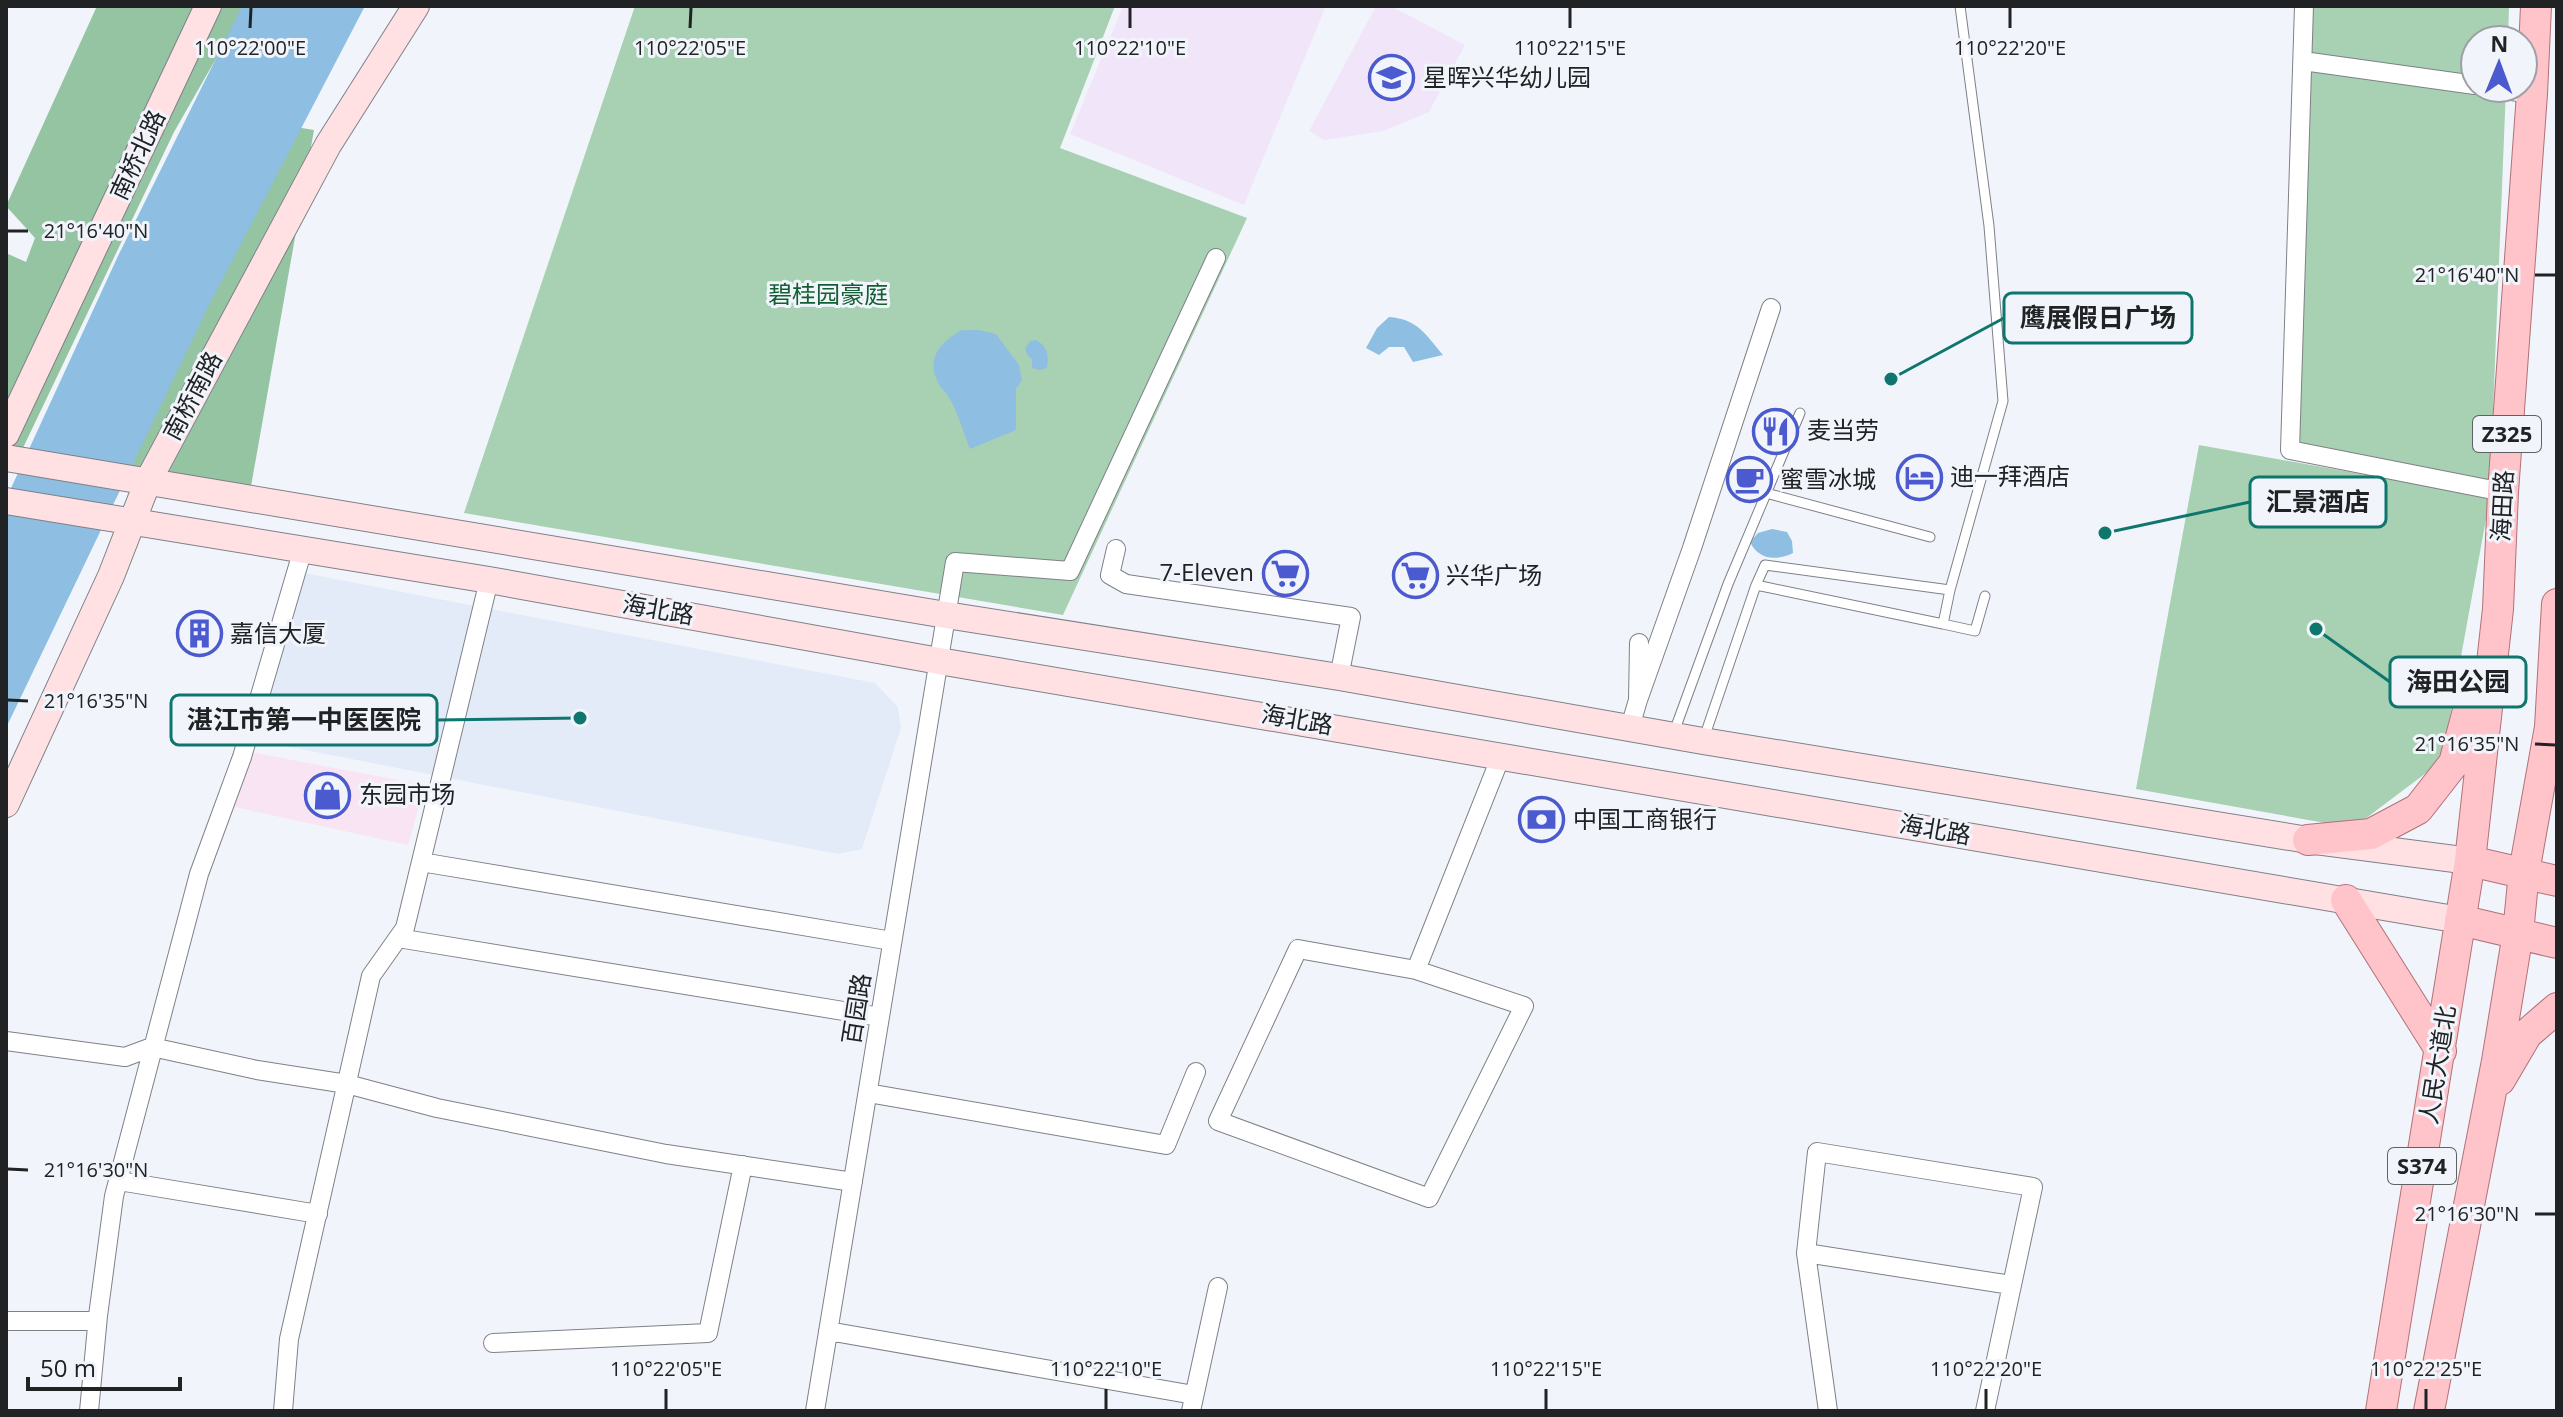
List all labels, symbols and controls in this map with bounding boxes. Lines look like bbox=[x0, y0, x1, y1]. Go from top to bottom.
north arrow bbox=[2459, 24, 2539, 104]
text: N bbox=[2490, 28, 2509, 58]
text: 110°22'00"E bbox=[194, 34, 306, 61]
text: 110°22'05"E bbox=[634, 34, 746, 61]
text: 110°22'10"E bbox=[1074, 34, 1186, 61]
text: 110°22'15"E bbox=[1514, 34, 1626, 61]
text: 110°22'20"E bbox=[1954, 34, 2066, 61]
school or university icon: 星晖兴华幼儿园 bbox=[1368, 54, 1416, 102]
place label: 星晖兴华幼儿园 bbox=[1423, 60, 1591, 93]
street label: 南桥北路 bbox=[101, 104, 172, 205]
text: 21°16'40"N bbox=[44, 217, 148, 244]
text: 21°16'40"N bbox=[2415, 261, 2519, 288]
park label: 碧桂园豪庭 bbox=[768, 277, 888, 310]
callout: 鹰展假日广场 bbox=[2004, 293, 2192, 343]
text: 鹰展假日广场 bbox=[2020, 299, 2176, 335]
street label: 南桥南路 bbox=[155, 345, 229, 445]
restaurant icon: 麦当劳 bbox=[1752, 407, 1800, 455]
place label: 麦当劳 bbox=[1807, 413, 1879, 446]
road number: Z325 bbox=[2473, 416, 2541, 452]
hotel icon: 迪一拜酒店 bbox=[1895, 453, 1943, 501]
cafe icon: 蜜雪冰城 bbox=[1725, 456, 1773, 504]
place label: 迪一拜酒店 bbox=[1950, 459, 2070, 492]
place label: 蜜雪冰城 bbox=[1780, 462, 1876, 495]
street label: 海田路 bbox=[2483, 469, 2520, 543]
callout: 汇景酒店 bbox=[2250, 477, 2386, 527]
text: 汇景酒店 bbox=[2266, 483, 2370, 519]
supermarket icon: 7-Eleven bbox=[1261, 549, 1309, 597]
supermarket icon: 兴华广场 bbox=[1391, 552, 1439, 600]
place label: 7-Eleven bbox=[1160, 555, 1254, 588]
place label: 兴华广场 bbox=[1446, 558, 1542, 591]
street label: 海北路 bbox=[620, 586, 697, 631]
building icon: 嘉信大厦 bbox=[175, 610, 223, 658]
place label: 嘉信大厦 bbox=[230, 616, 326, 649]
callout: 海田公园 bbox=[2390, 657, 2526, 707]
text: 海田公园 bbox=[2406, 663, 2510, 699]
text: 21°16'35"N bbox=[44, 687, 148, 714]
callout: 湛江市第一中医医院 bbox=[171, 695, 437, 745]
street label: 海北路 bbox=[1259, 696, 1336, 741]
text: 湛江市第一中医医院 bbox=[187, 701, 421, 737]
text: 21°16'35"N bbox=[2415, 730, 2519, 757]
shop icon: 东园市场 bbox=[304, 771, 352, 819]
place label: 东园市场 bbox=[359, 777, 455, 810]
bank icon: 中国工商银行 bbox=[1518, 796, 1566, 844]
place label: 中国工商银行 bbox=[1573, 802, 1717, 835]
street label: 海北路 bbox=[1897, 806, 1974, 851]
street label: 百园路 bbox=[834, 971, 877, 1047]
street label: 人民大道北 bbox=[2411, 1003, 2462, 1127]
road number: S374 bbox=[2388, 1148, 2456, 1184]
text: 21°16'30"N bbox=[44, 1156, 148, 1183]
text: 21°16'30"N bbox=[2415, 1200, 2519, 1227]
scale bar bbox=[28, 1341, 180, 1391]
text: 50 m bbox=[40, 1351, 96, 1384]
text: 110°22'05"E bbox=[610, 1355, 722, 1382]
text: 110°22'10"E bbox=[1050, 1355, 1162, 1382]
text: 110°22'15"E bbox=[1490, 1355, 1602, 1382]
text: 110°22'20"E bbox=[1930, 1355, 2042, 1382]
text: 110°22'25"E bbox=[2370, 1355, 2482, 1382]

